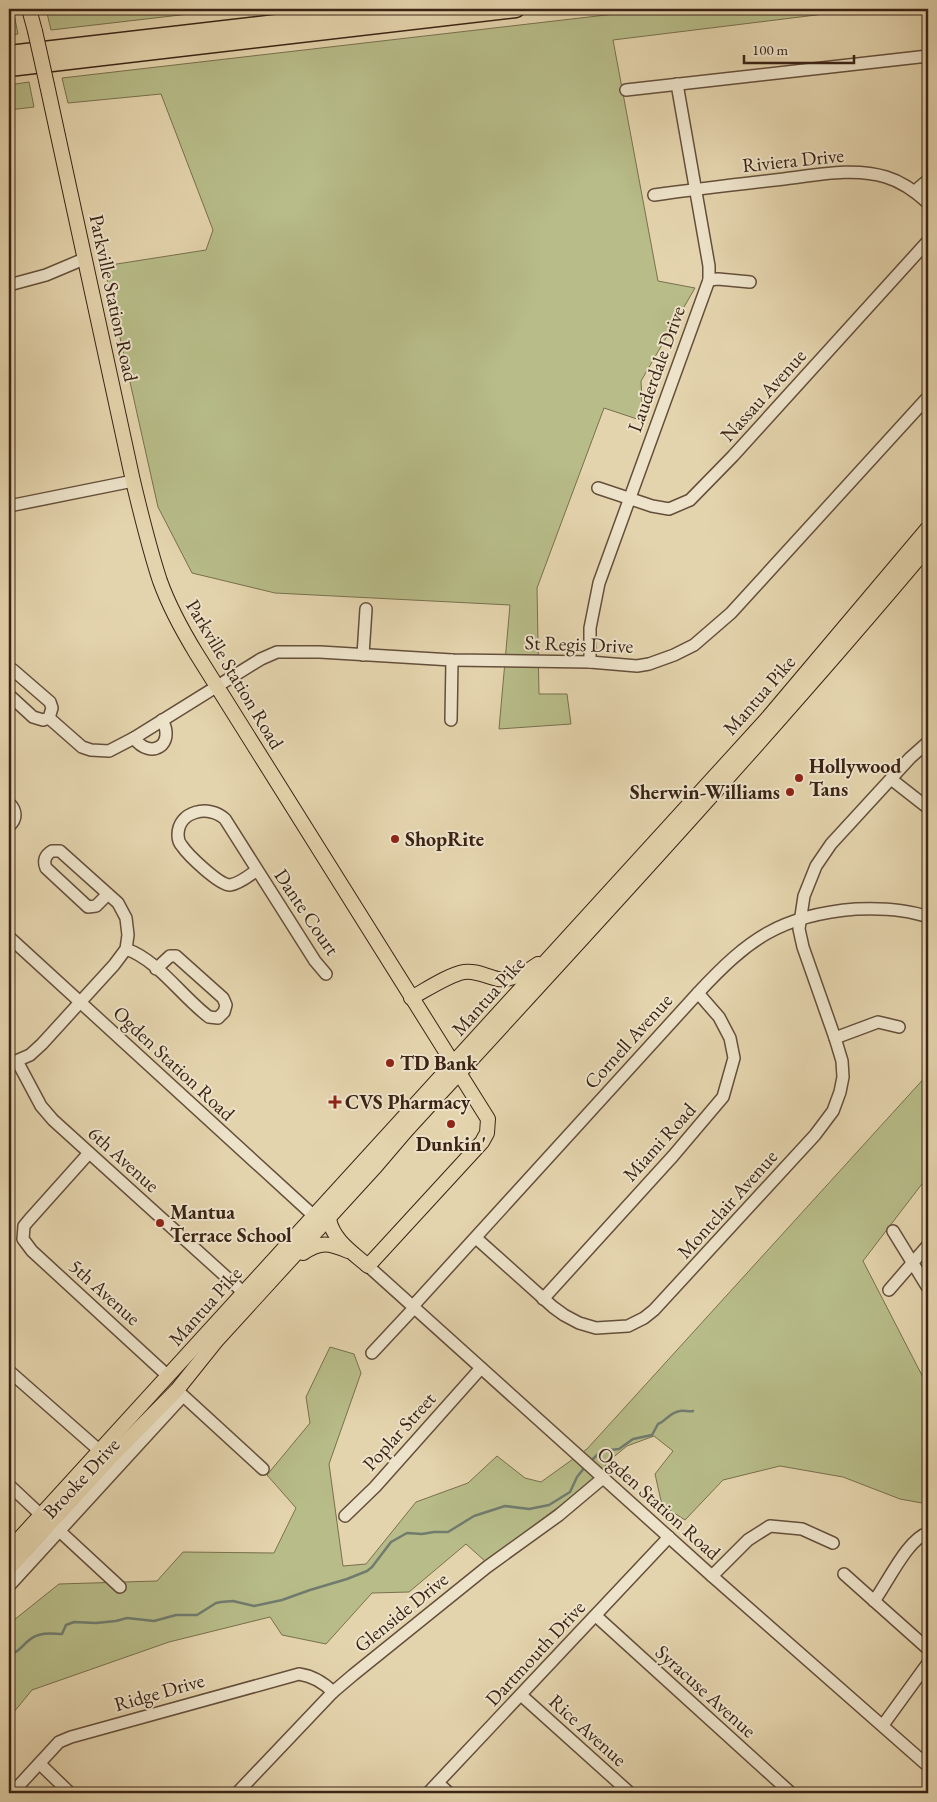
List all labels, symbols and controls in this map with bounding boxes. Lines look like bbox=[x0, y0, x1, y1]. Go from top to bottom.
scale bar bbox=[744, 32, 854, 64]
text: 100 m bbox=[752, 40, 789, 59]
street label: Riviera Drive bbox=[741, 142, 845, 178]
street label: Parkville Station Road bbox=[84, 212, 145, 385]
street label: Lauderdale Drive bbox=[621, 302, 691, 436]
street label: Nassau Avenue bbox=[714, 343, 812, 447]
street label: Parkville Station Road bbox=[180, 594, 290, 754]
street label: St Regis Drive bbox=[524, 629, 634, 659]
street label: Mantua Pike bbox=[717, 649, 801, 741]
place label: Hollywood Tans bbox=[809, 753, 901, 802]
marker: Hollywood Tans bbox=[793, 772, 805, 784]
place label: Sherwin-Williams bbox=[630, 779, 780, 805]
marker: Sherwin-Williams bbox=[784, 786, 796, 798]
place label: ShopRite bbox=[405, 826, 484, 852]
marker: ShopRite bbox=[389, 833, 401, 845]
street label: Dante Court bbox=[268, 864, 346, 961]
street label: Mantua Pike bbox=[446, 951, 531, 1041]
street label: Cornell Avenue bbox=[578, 988, 678, 1094]
street label: Ogden Station Road bbox=[108, 1000, 241, 1127]
place label: TD Bank bbox=[400, 1050, 479, 1076]
marker: TD Bank bbox=[384, 1057, 396, 1069]
place label: CVS Pharmacy bbox=[345, 1089, 471, 1115]
marker: CVS Pharmacy bbox=[329, 1096, 341, 1108]
street label: Miami Road bbox=[617, 1097, 702, 1187]
marker: Dunkin' bbox=[445, 1118, 457, 1130]
street label: 6th Avenue bbox=[83, 1120, 165, 1198]
place label: Dunkin' bbox=[416, 1131, 486, 1157]
street label: Montclair Avenue bbox=[671, 1144, 783, 1264]
place label: Mantua Terrace School bbox=[170, 1199, 292, 1248]
marker: Mantua Terrace School bbox=[154, 1217, 166, 1229]
street label: 5th Avenue bbox=[64, 1253, 146, 1331]
street label: Mantua Pike bbox=[163, 1261, 248, 1351]
street label: Poplar Street bbox=[357, 1386, 442, 1476]
street label: Brooke Drive bbox=[37, 1432, 125, 1524]
street label: Ogden Station Road bbox=[592, 1441, 727, 1566]
street label: Glenside Drive bbox=[349, 1566, 454, 1658]
street label: Dartmouth Drive bbox=[479, 1595, 591, 1711]
street label: Syracuse Avenue bbox=[650, 1639, 762, 1743]
street label: Ridge Drive bbox=[111, 1667, 207, 1717]
street label: Rice Avenue bbox=[544, 1688, 633, 1772]

